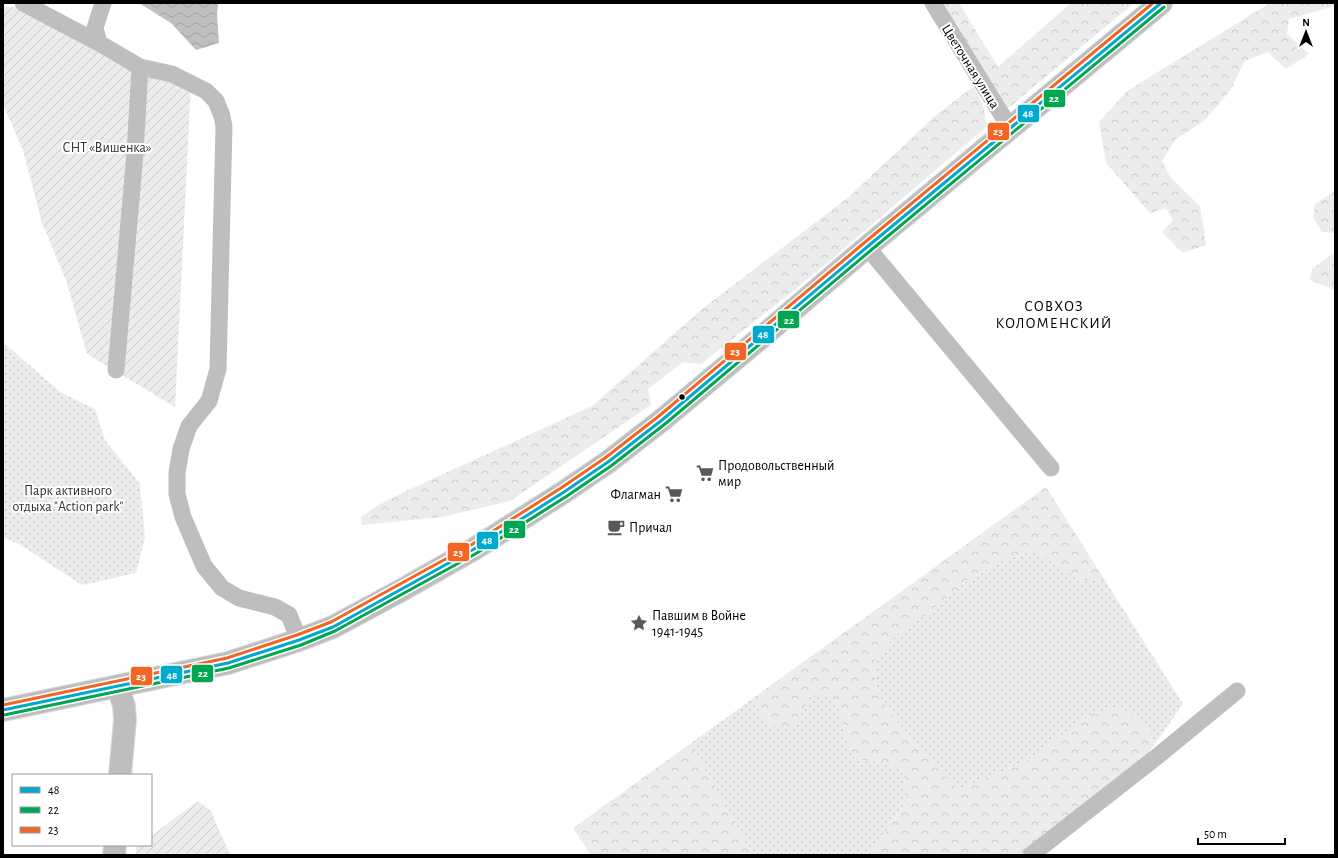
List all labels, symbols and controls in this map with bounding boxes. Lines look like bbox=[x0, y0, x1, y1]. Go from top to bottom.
north arrow bbox=[1286, 12, 1326, 52]
text: N bbox=[1302, 17, 1310, 28]
street label: Цветочная улица bbox=[939, 22, 1002, 112]
line badge: 22 bbox=[1043, 89, 1066, 108]
text: 22 bbox=[1049, 93, 1059, 104]
line badge: 48 bbox=[1017, 104, 1040, 123]
text: 48 bbox=[1023, 108, 1033, 119]
line badge: 23 bbox=[987, 122, 1010, 141]
text: 23 bbox=[993, 126, 1003, 137]
park label: СНТ «Вишенка» bbox=[63, 141, 151, 155]
district label: СОВХОЗ КОЛОМЕНСКИЙ bbox=[995, 299, 1113, 331]
line badge: 22 bbox=[777, 310, 800, 329]
text: 22 bbox=[784, 315, 794, 326]
line badge: 48 bbox=[752, 325, 775, 344]
text: 48 bbox=[758, 329, 768, 340]
line badge: 23 bbox=[724, 342, 747, 361]
text: 23 bbox=[730, 346, 740, 357]
unlabelled marker bbox=[677, 392, 687, 402]
place label: Продовольственный мир bbox=[718, 459, 834, 489]
supermarket icon: Продовольственный мир bbox=[695, 463, 715, 483]
park label: Парк активного отдыха "Action park" bbox=[12, 484, 124, 514]
supermarket icon: Флагман bbox=[664, 484, 684, 504]
place label: Флагман bbox=[611, 488, 661, 502]
cafe icon: Причал bbox=[606, 517, 626, 537]
line badge: 22 bbox=[503, 520, 526, 539]
place label: Причал bbox=[629, 521, 672, 535]
text: 22 bbox=[509, 524, 519, 535]
line badge: 48 bbox=[476, 531, 499, 550]
text: 48 bbox=[482, 535, 492, 546]
line badge: 23 bbox=[447, 542, 470, 562]
text: 23 bbox=[453, 547, 463, 558]
place label: Павшим в Войне 1941-1945 bbox=[652, 609, 746, 639]
place icon: Павшим в Войне 1941-1945 bbox=[629, 613, 649, 633]
line badge: 22 bbox=[191, 664, 214, 683]
line badge: 48 bbox=[160, 665, 183, 684]
line badge: 23 bbox=[130, 666, 153, 686]
text: 22 bbox=[198, 668, 208, 679]
text: 48 bbox=[167, 670, 177, 681]
text: 23 bbox=[136, 671, 146, 682]
legend bbox=[12, 774, 152, 846]
text: 48 bbox=[48, 784, 60, 796]
text: 22 bbox=[48, 804, 59, 816]
scale bar bbox=[1198, 820, 1285, 846]
text: 23 bbox=[48, 824, 58, 836]
text: 50 m bbox=[1204, 828, 1227, 840]

